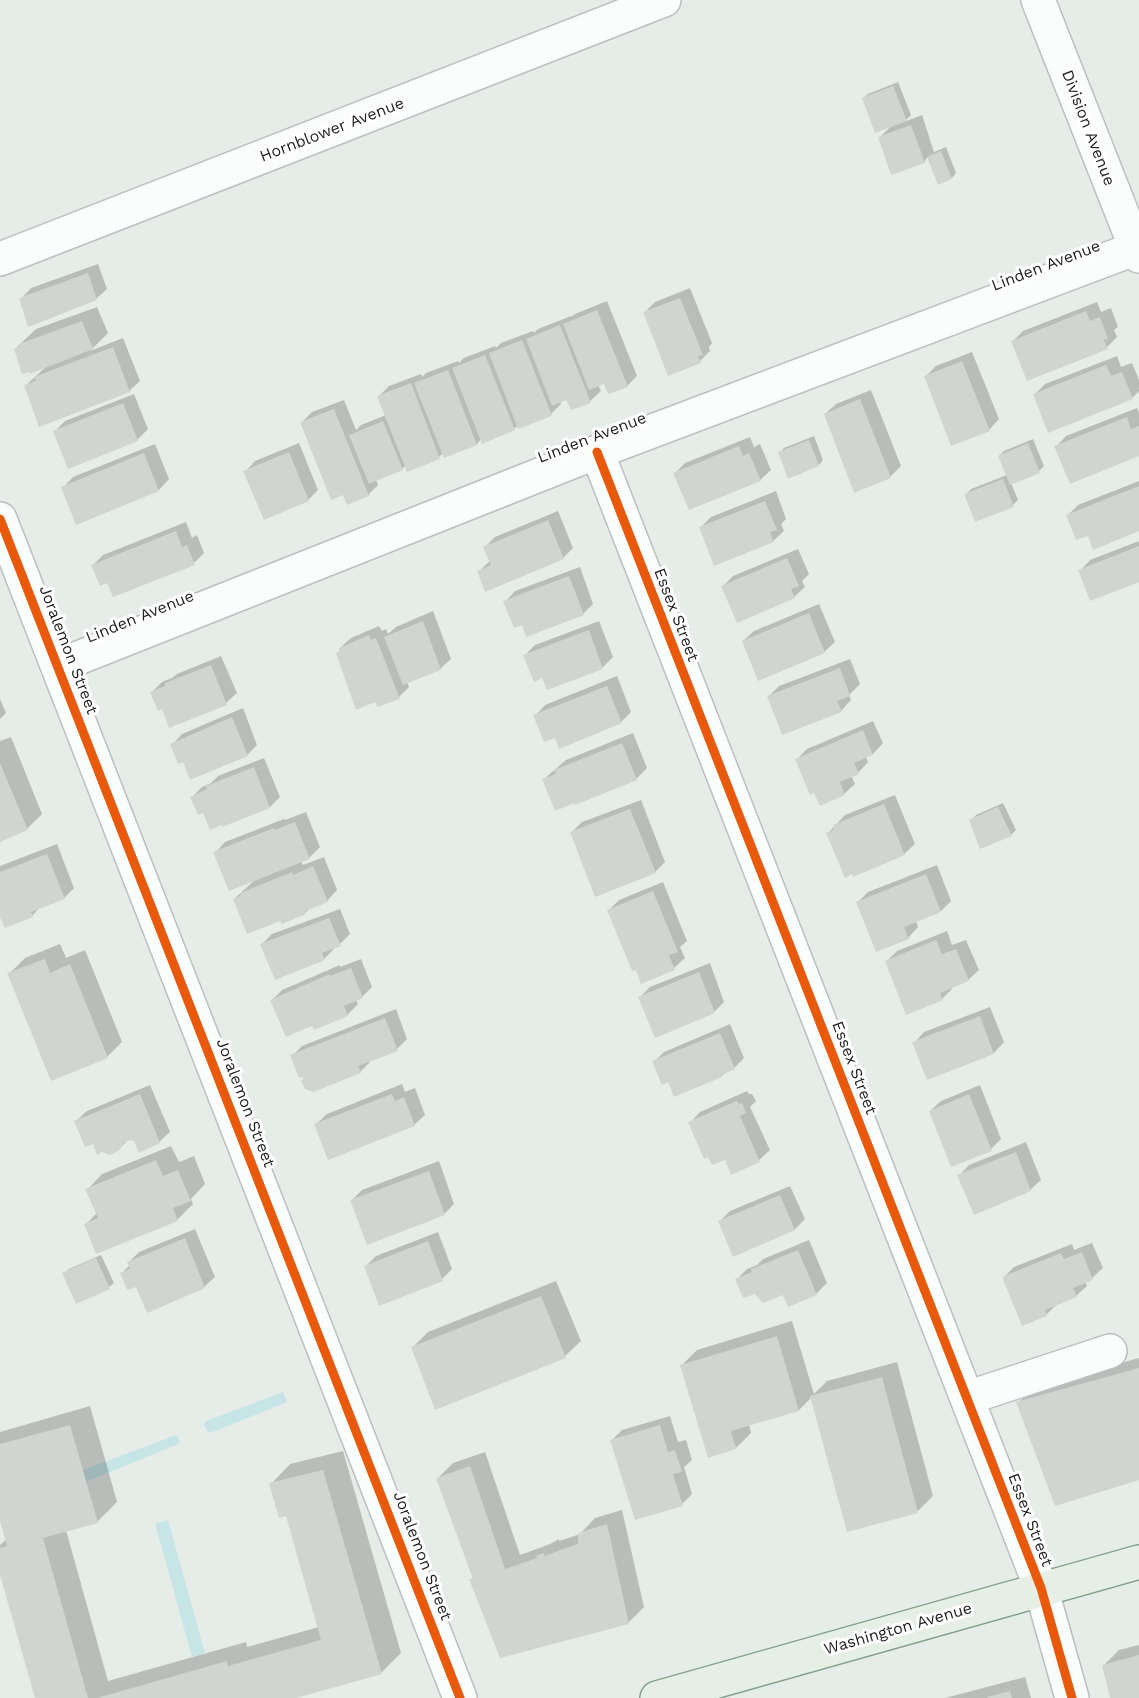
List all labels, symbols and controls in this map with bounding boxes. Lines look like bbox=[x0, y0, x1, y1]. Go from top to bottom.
street label: Division Avenue bbox=[1057, 67, 1119, 189]
street label: Hornblower Avenue bbox=[257, 94, 407, 166]
street label: Linden Avenue bbox=[989, 236, 1103, 296]
street label: Linden Avenue bbox=[535, 408, 649, 468]
street label: Essex Street bbox=[649, 566, 703, 664]
street label: Joralemon Street bbox=[35, 583, 101, 717]
street label: Linden Avenue bbox=[83, 587, 197, 647]
street label: Essex Street bbox=[827, 1019, 881, 1117]
street label: Joralemon Street bbox=[212, 1036, 278, 1170]
street label: Essex Street bbox=[1003, 1471, 1057, 1569]
street label: Joralemon Street bbox=[389, 1489, 455, 1623]
street label: Washington Avenue bbox=[822, 1599, 974, 1659]

